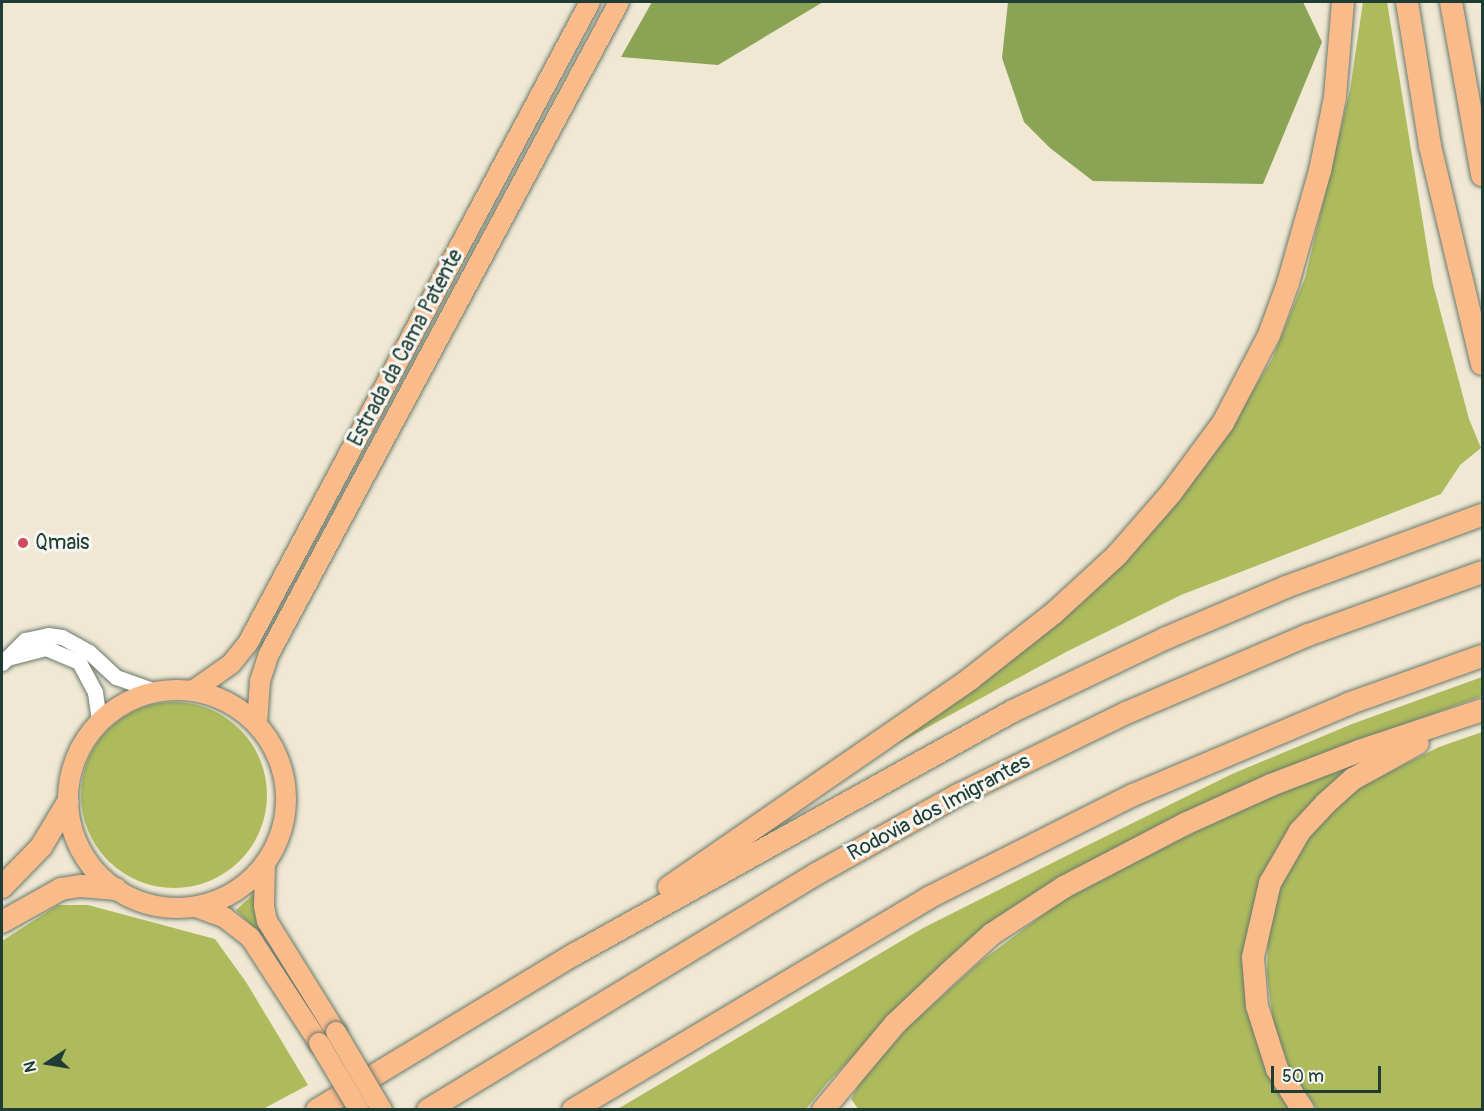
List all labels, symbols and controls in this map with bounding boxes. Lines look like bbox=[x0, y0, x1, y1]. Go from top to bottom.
street label: Estrada da Cama Patente bbox=[343, 245, 469, 451]
place label: Qmais bbox=[35, 530, 89, 556]
marker: Qmais bbox=[16, 536, 30, 550]
street label: Rodovia dos Imigrantes bbox=[844, 749, 1034, 867]
north arrow bbox=[18, 1033, 78, 1093]
scale bar bbox=[1274, 1054, 1384, 1092]
text: N bbox=[19, 1059, 41, 1074]
text: 50 m bbox=[1282, 1065, 1324, 1088]

